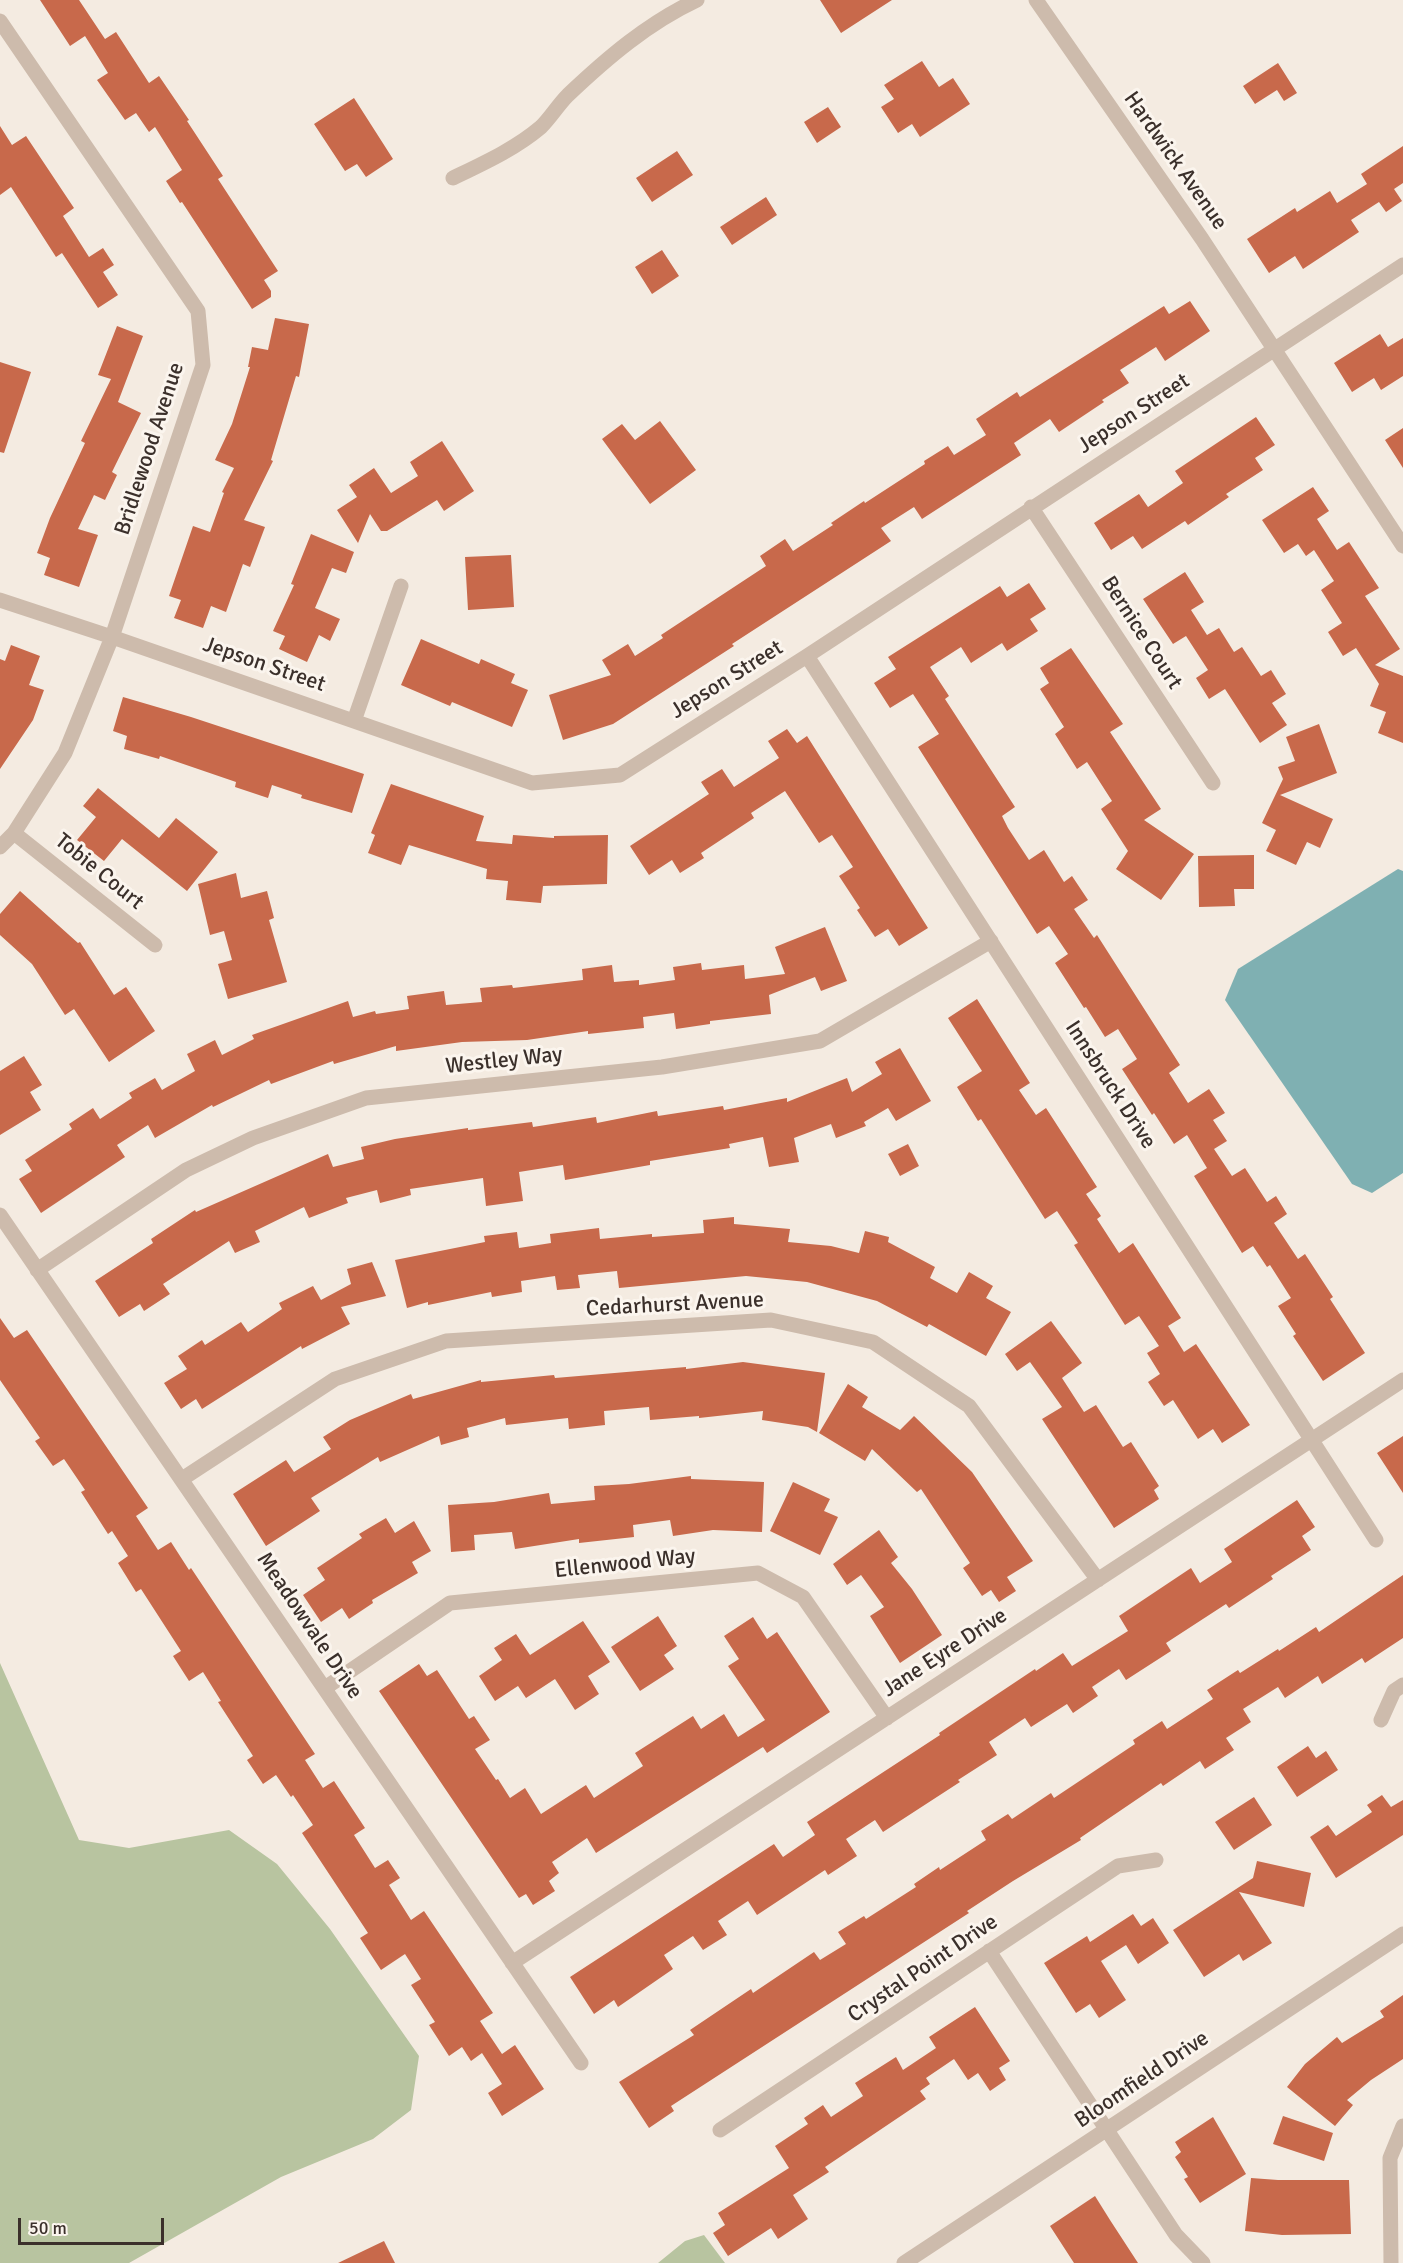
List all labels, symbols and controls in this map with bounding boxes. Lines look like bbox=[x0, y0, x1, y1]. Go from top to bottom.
street label: Hardwick Avenue bbox=[1118, 87, 1232, 235]
street label: Bridlewood Avenue bbox=[110, 359, 190, 539]
street label: Jepson Street bbox=[1073, 368, 1195, 460]
street label: Bernice Court bbox=[1095, 572, 1187, 694]
street label: Jepson Street bbox=[199, 632, 329, 698]
street label: Jepson Street bbox=[666, 635, 788, 725]
street label: Tobie Court bbox=[49, 828, 149, 916]
street label: Innsbruck Drive bbox=[1059, 1016, 1161, 1154]
street label: Westley Way bbox=[444, 1042, 564, 1080]
street label: Cedarhurst Avenue bbox=[585, 1287, 765, 1323]
street label: Ellenwood Way bbox=[553, 1543, 697, 1585]
street label: Meadowvale Drive bbox=[250, 1548, 368, 1704]
street label: Jane Eyre Drive bbox=[878, 1603, 1012, 1703]
street label: Crystal Point Drive bbox=[843, 1909, 1003, 2029]
street label: Bloomfield Drive bbox=[1070, 2025, 1214, 2135]
scale bar bbox=[21, 2206, 166, 2244]
text: 50 m bbox=[29, 2217, 67, 2239]

